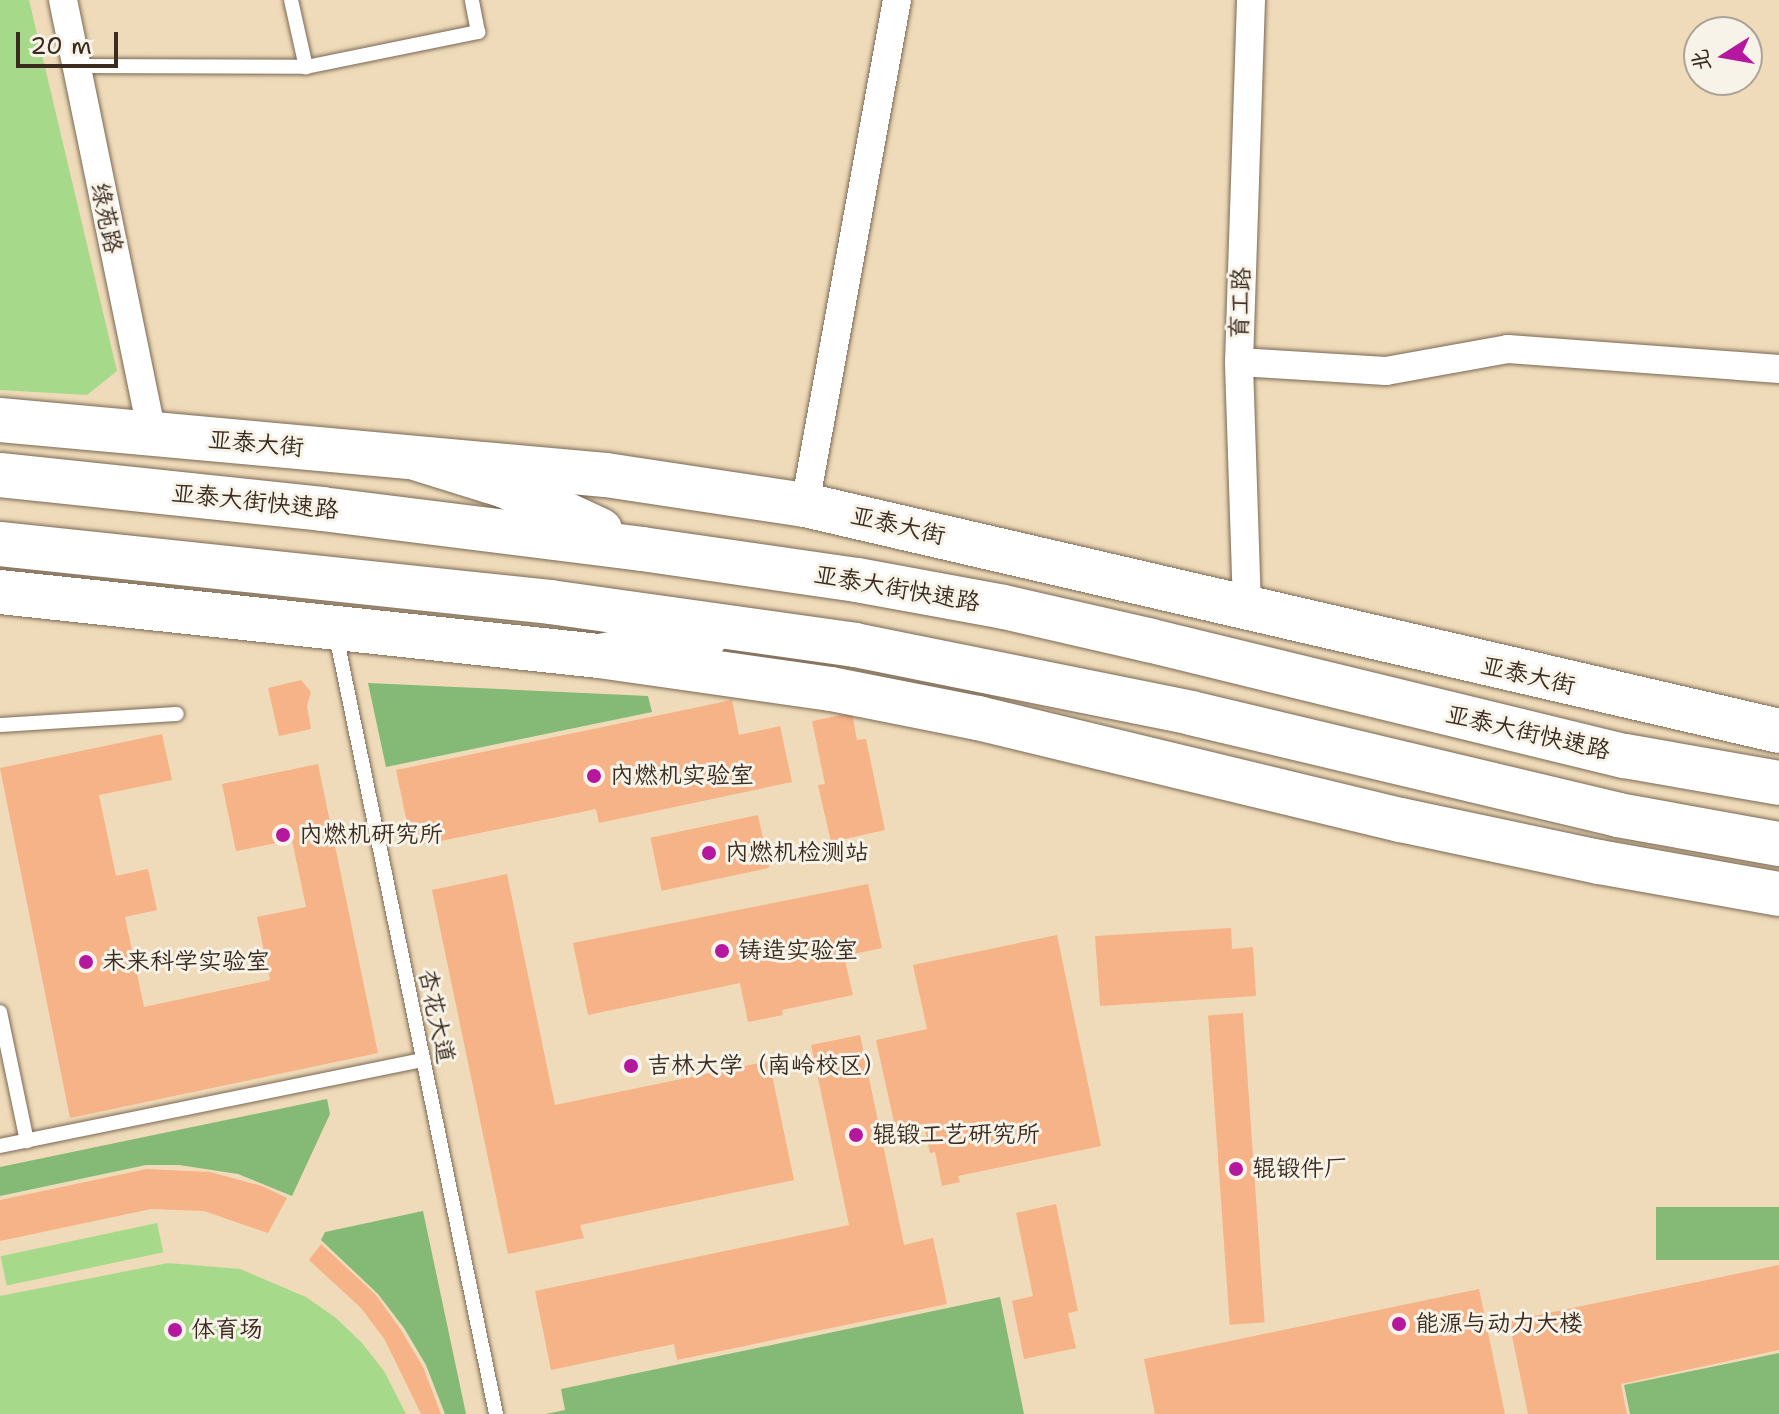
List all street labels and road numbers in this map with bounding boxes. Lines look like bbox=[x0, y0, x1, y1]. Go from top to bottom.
street label: 绿苑路 bbox=[84, 180, 128, 256]
street label: 育工路 bbox=[1225, 267, 1257, 339]
street label: 亚泰大街 bbox=[207, 425, 305, 463]
street label: 亚泰大街快速路 bbox=[170, 479, 340, 525]
street label: 亚泰大街 bbox=[848, 501, 948, 551]
street label: 亚泰大街快速路 bbox=[812, 560, 982, 618]
street label: 亚泰大街 bbox=[1478, 651, 1578, 701]
street label: 亚泰大街快速路 bbox=[1443, 700, 1613, 766]
street label: 杏花大道 bbox=[412, 966, 460, 1066]

